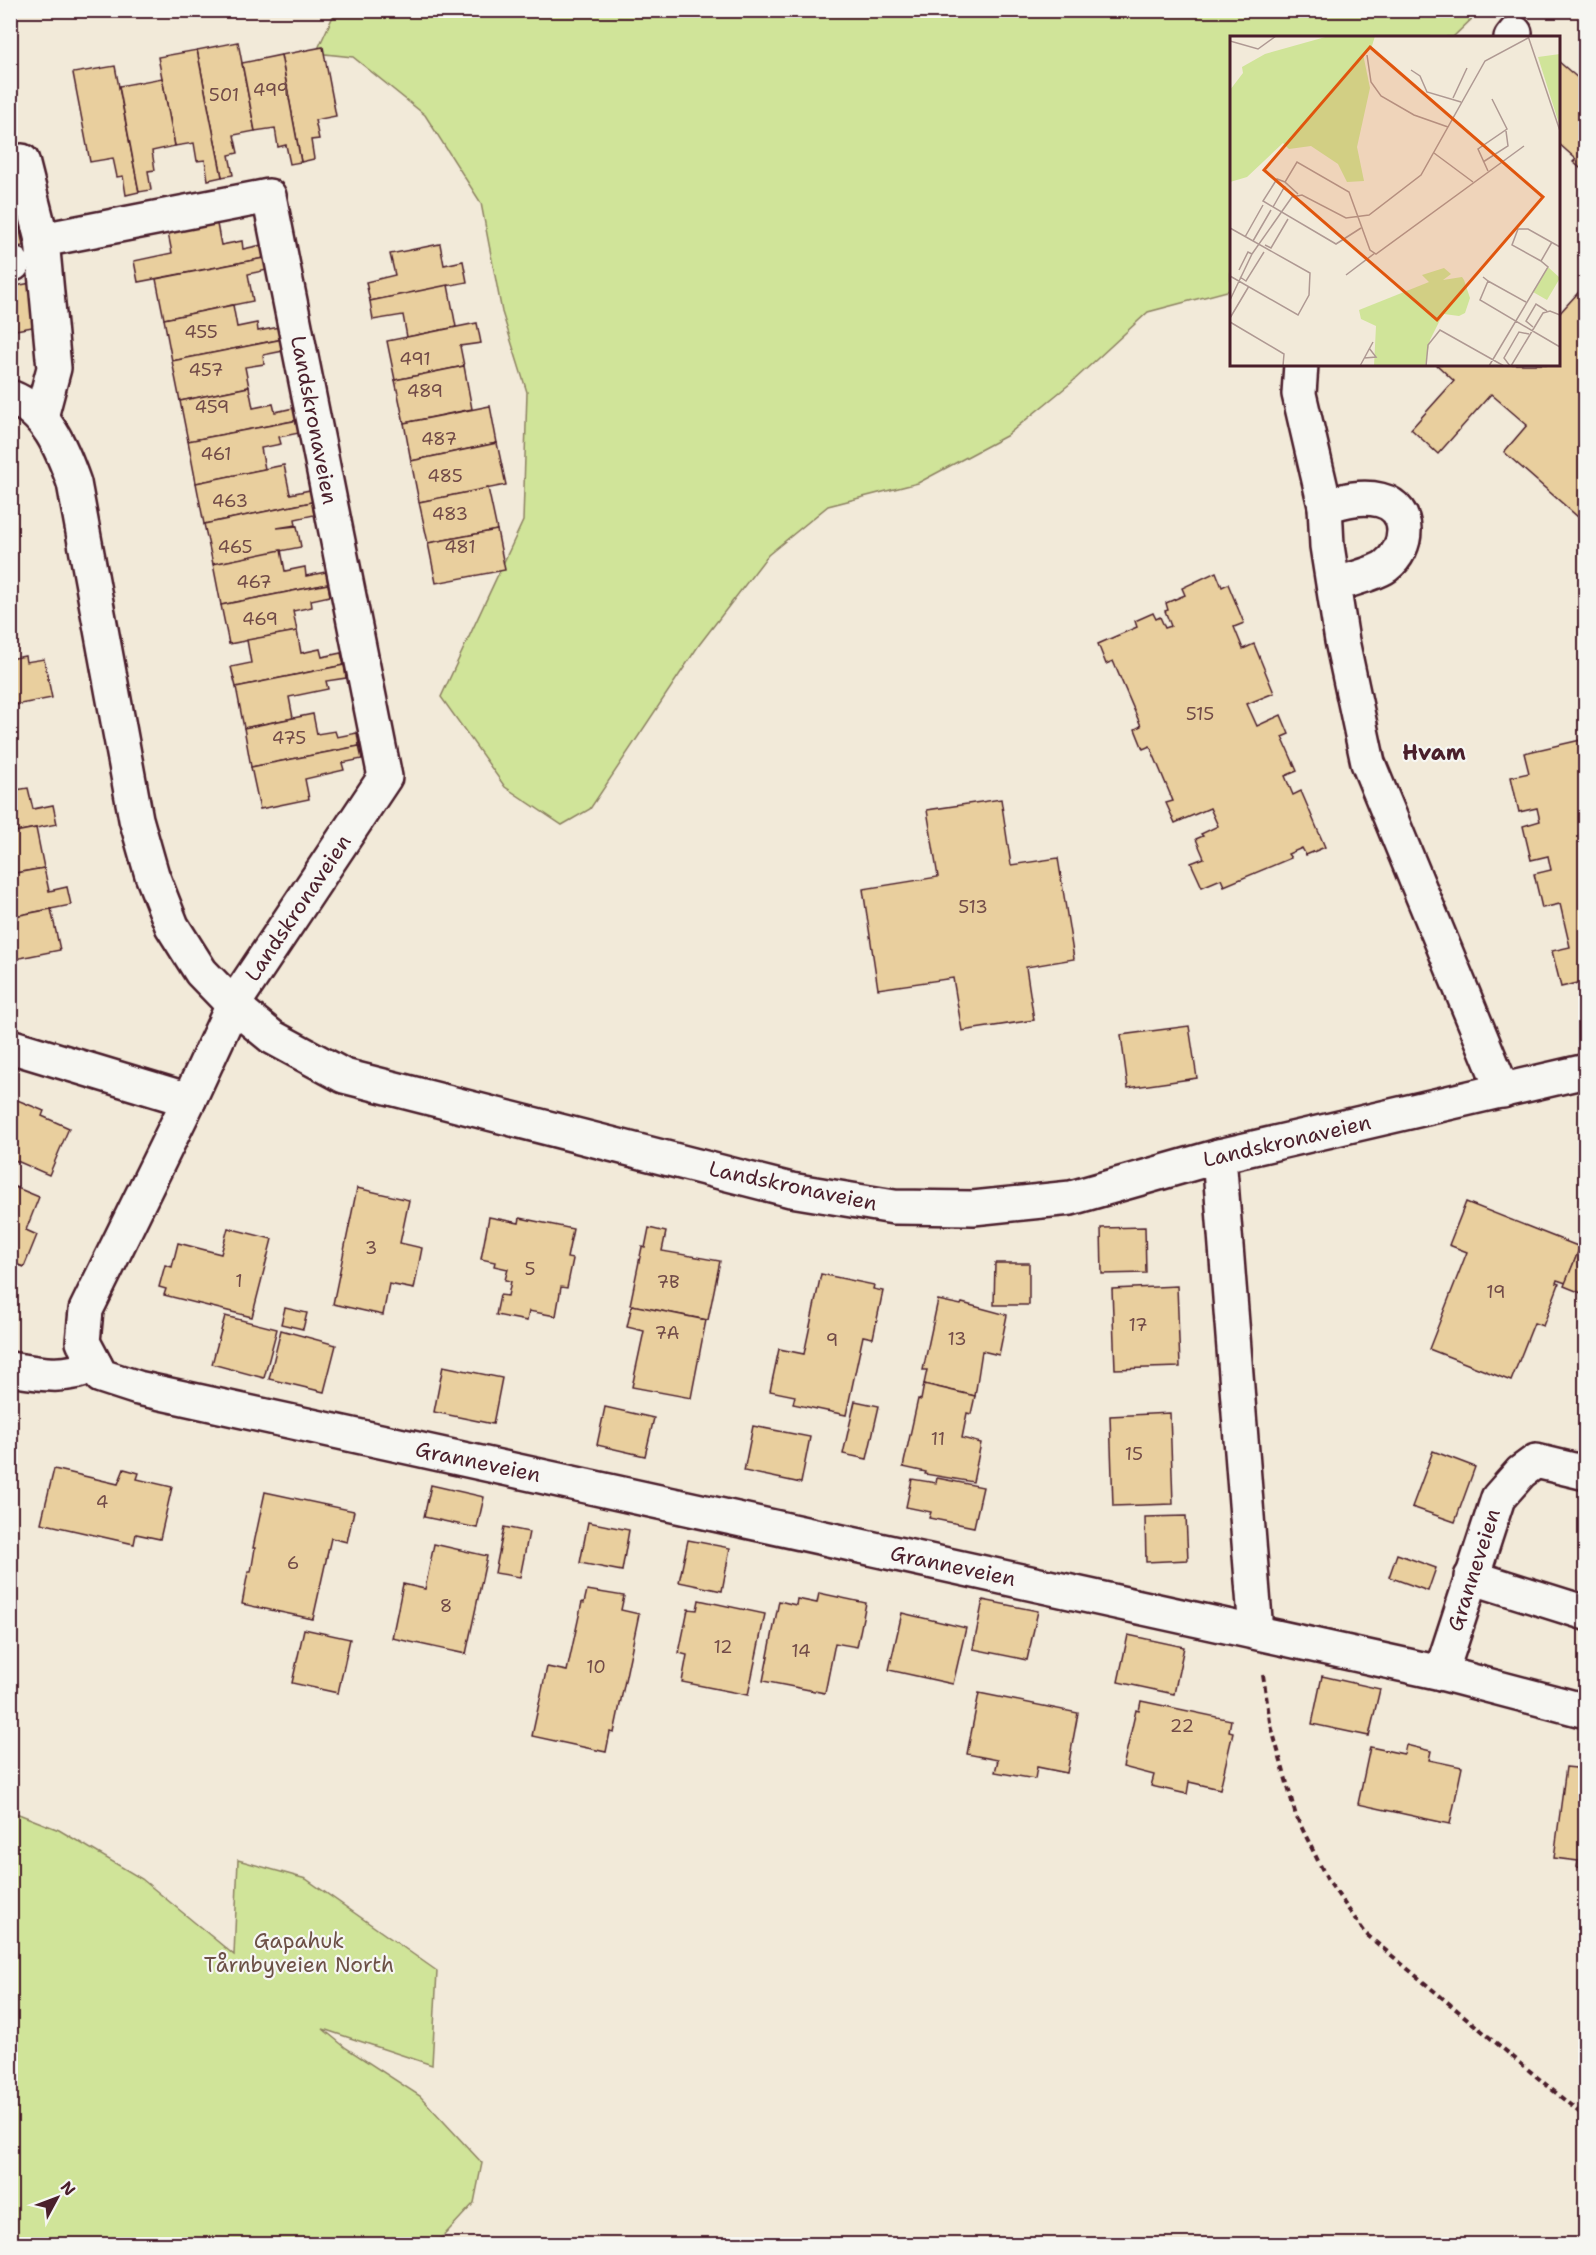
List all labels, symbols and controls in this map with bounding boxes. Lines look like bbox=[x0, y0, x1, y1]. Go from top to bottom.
inset map bbox=[1230, 36, 1560, 366]
house number: 499 bbox=[253, 78, 289, 102]
house number: 501 bbox=[209, 83, 239, 107]
house number: 455 bbox=[184, 320, 218, 344]
street label: Landskronaveien bbox=[284, 333, 344, 507]
house number: 491 bbox=[399, 347, 431, 371]
house number: 457 bbox=[189, 358, 223, 382]
house number: 489 bbox=[407, 379, 443, 403]
house number: 459 bbox=[195, 395, 229, 419]
house number: 487 bbox=[421, 427, 457, 451]
house number: 461 bbox=[201, 442, 232, 466]
house number: 485 bbox=[427, 464, 463, 488]
house number: 463 bbox=[212, 489, 248, 513]
house number: 483 bbox=[432, 502, 468, 526]
house number: 465 bbox=[217, 535, 253, 559]
house number: 481 bbox=[444, 535, 476, 559]
house number: 467 bbox=[236, 570, 272, 594]
house number: 469 bbox=[242, 607, 278, 631]
house number: 515 bbox=[1186, 702, 1214, 726]
house number: 475 bbox=[272, 726, 306, 750]
district label: Hvam bbox=[1402, 738, 1466, 767]
street label: Landskronaveien bbox=[238, 829, 358, 987]
house number: 513 bbox=[958, 895, 988, 919]
street label: Landskronaveien bbox=[1200, 1108, 1374, 1174]
street label: Landskronaveien bbox=[706, 1154, 880, 1218]
house number: 3 bbox=[365, 1236, 377, 1260]
house number: 5 bbox=[524, 1257, 536, 1281]
house number: 1 bbox=[235, 1269, 243, 1293]
house number: 7B bbox=[656, 1270, 680, 1294]
house number: 19 bbox=[1486, 1280, 1506, 1304]
house number: 17 bbox=[1128, 1313, 1148, 1337]
house number: 7A bbox=[655, 1321, 679, 1345]
house number: 13 bbox=[947, 1327, 967, 1351]
house number: 9 bbox=[826, 1328, 838, 1352]
house number: 11 bbox=[931, 1427, 945, 1451]
street label: Granneveien bbox=[413, 1435, 543, 1489]
house number: 15 bbox=[1125, 1442, 1143, 1466]
house number: 4 bbox=[96, 1490, 108, 1514]
street label: Granneveien bbox=[1441, 1505, 1507, 1635]
street label: Granneveien bbox=[888, 1539, 1018, 1593]
house number: 6 bbox=[287, 1551, 299, 1575]
house number: 8 bbox=[440, 1594, 452, 1618]
house number: 12 bbox=[713, 1635, 733, 1659]
house number: 14 bbox=[791, 1639, 811, 1663]
house number: 10 bbox=[586, 1655, 606, 1679]
house number: 22 bbox=[1170, 1714, 1194, 1738]
park label: Gapahuk Tårnbyveien North bbox=[204, 1927, 394, 1979]
north arrow bbox=[27, 2168, 87, 2228]
text: N bbox=[56, 2177, 80, 2200]

